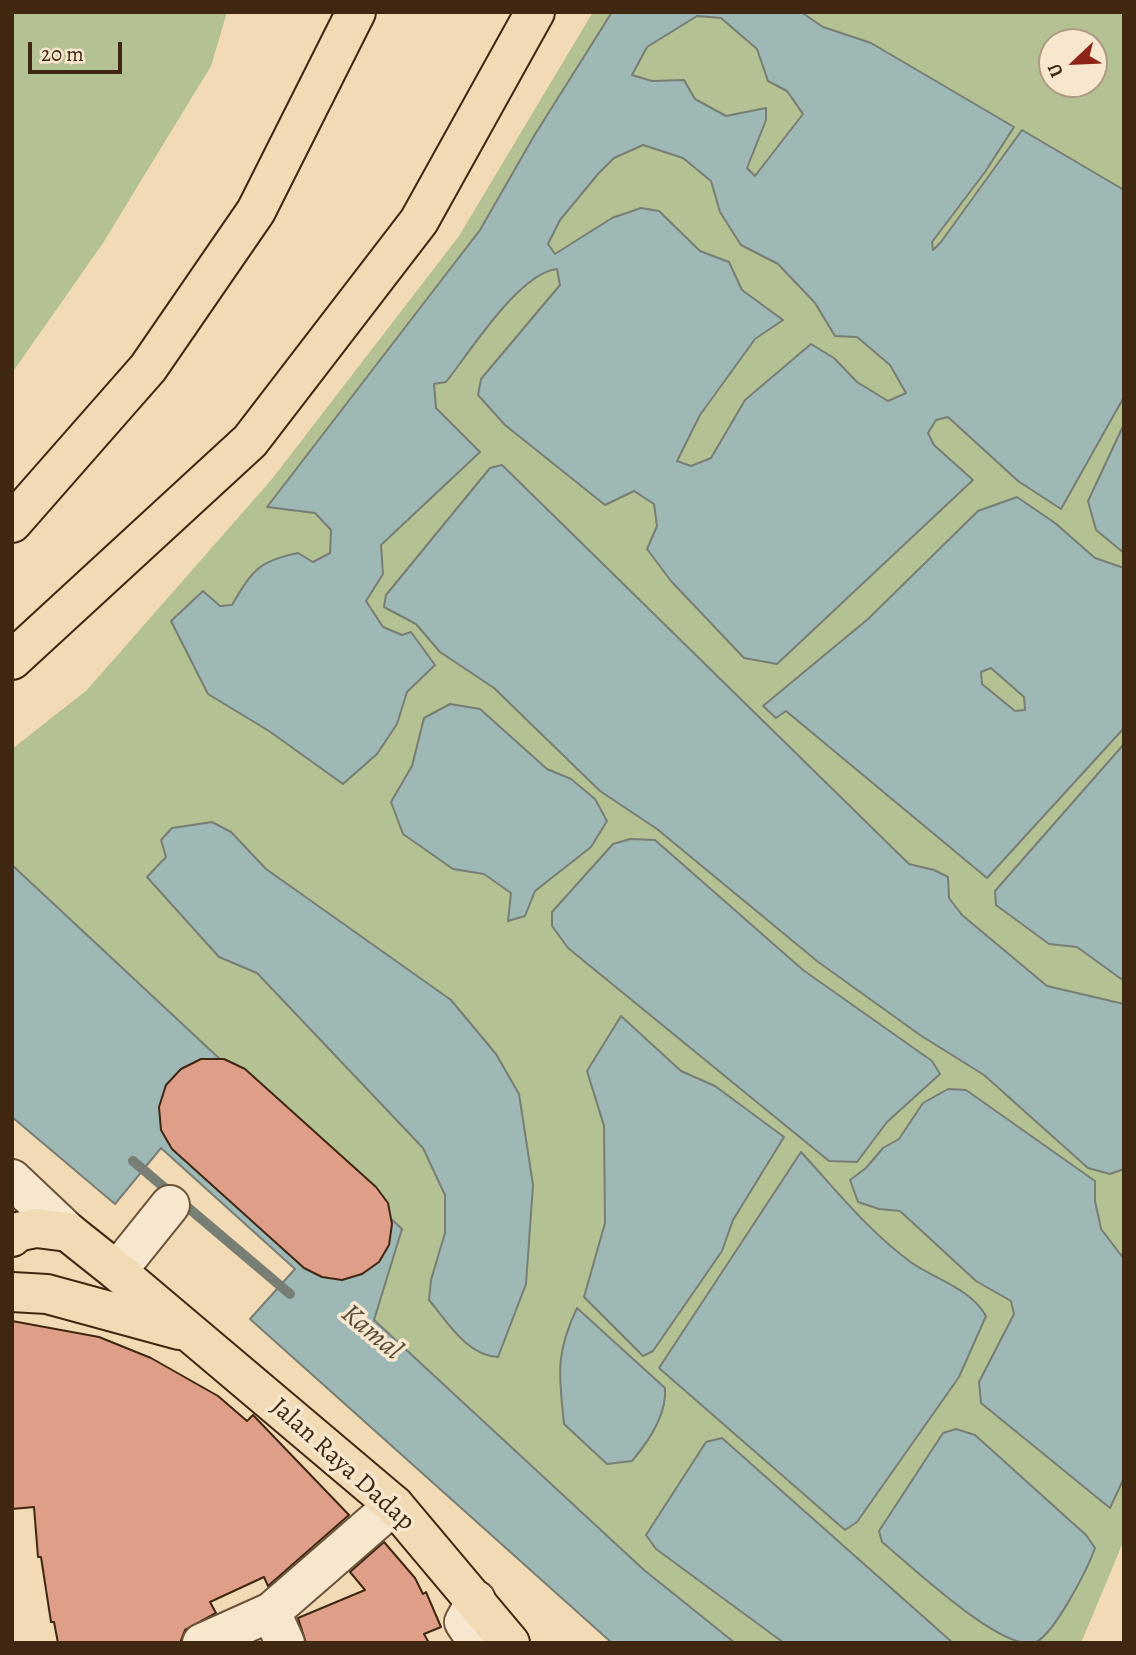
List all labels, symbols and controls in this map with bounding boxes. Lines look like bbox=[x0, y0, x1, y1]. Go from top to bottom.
scale bar bbox=[32, 28, 126, 72]
north arrow bbox=[1038, 28, 1108, 98]
text: 20 m bbox=[41, 40, 84, 68]
text: U bbox=[1041, 60, 1070, 81]
water label: Kamal bbox=[334, 1298, 408, 1368]
street label: Jalan Raya Dadap bbox=[263, 1392, 421, 1538]

